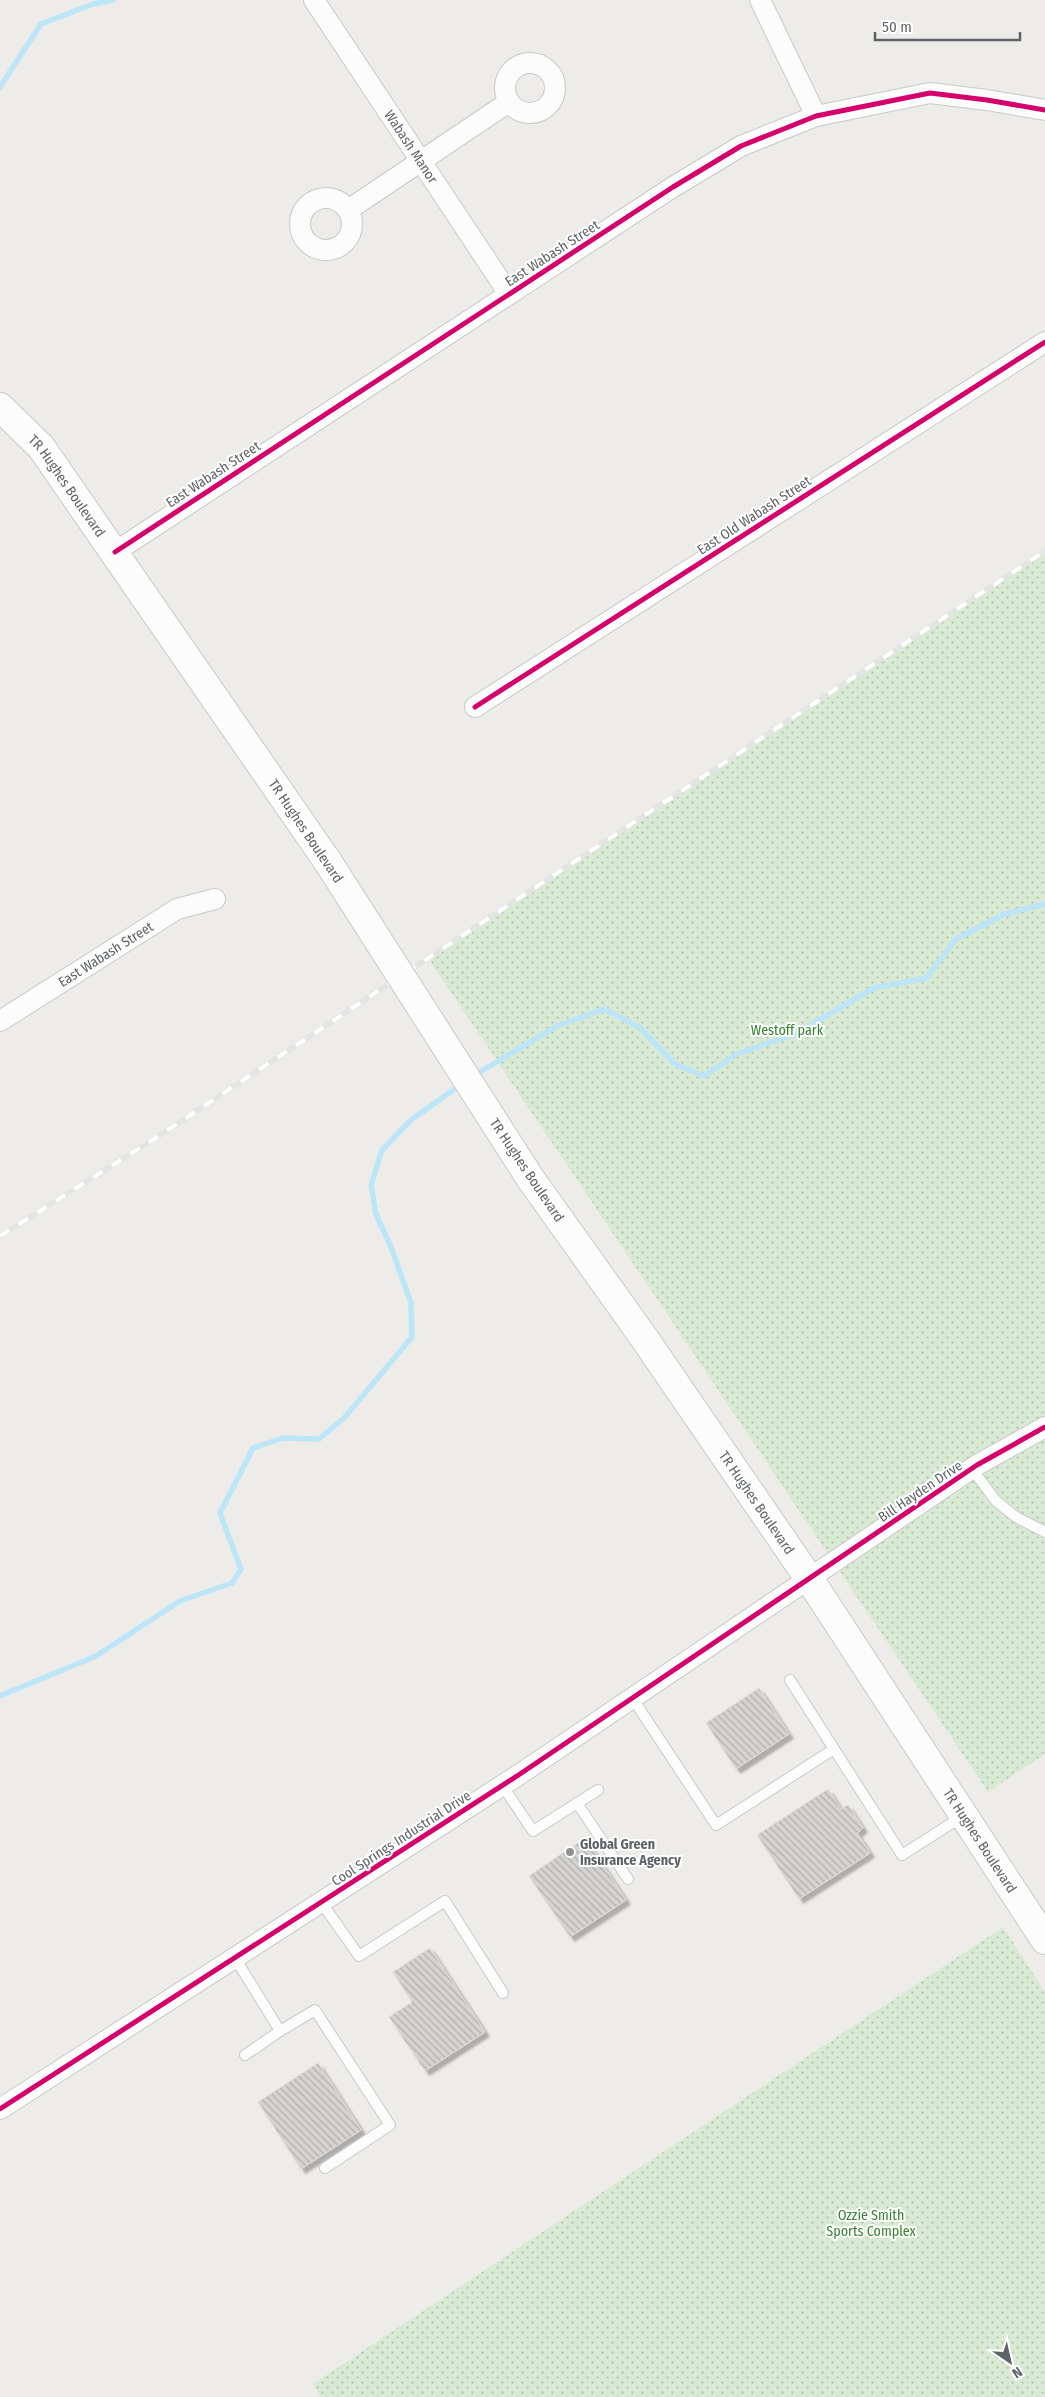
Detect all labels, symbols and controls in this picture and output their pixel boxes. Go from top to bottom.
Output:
scale bar [875,10,1020,42]
text: 50 m [882,18,912,36]
street label: Wabash Manor [381,107,441,187]
street label: East Wabash Street [502,216,603,290]
street label: TR Hughes Boulevard [25,432,109,540]
street label: East Wabash Street [163,437,264,511]
street label: East Old Wabash Street [694,472,815,559]
street label: TR Hughes Boulevard [265,776,346,886]
street label: East Wabash Street [55,918,157,991]
park label: Westoff park [751,1022,824,1039]
street label: TR Hughes Boulevard [486,1115,567,1225]
street label: TR Hughes Boulevard [715,1448,798,1558]
street label: Bill Hayden Drive [875,1457,966,1526]
street label: TR Hughes Boulevard [939,1785,1020,1896]
street label: Cool Springs Industrial Drive [328,1787,474,1890]
place label: Global Green Insurance Agency [580,1836,681,1869]
marker: Global Green Insurance Agency [564,1846,576,1858]
park label: Ozzie Smith Sports Complex [826,2207,917,2240]
north arrow [985,2337,1035,2387]
text: N [1009,2363,1025,2382]

